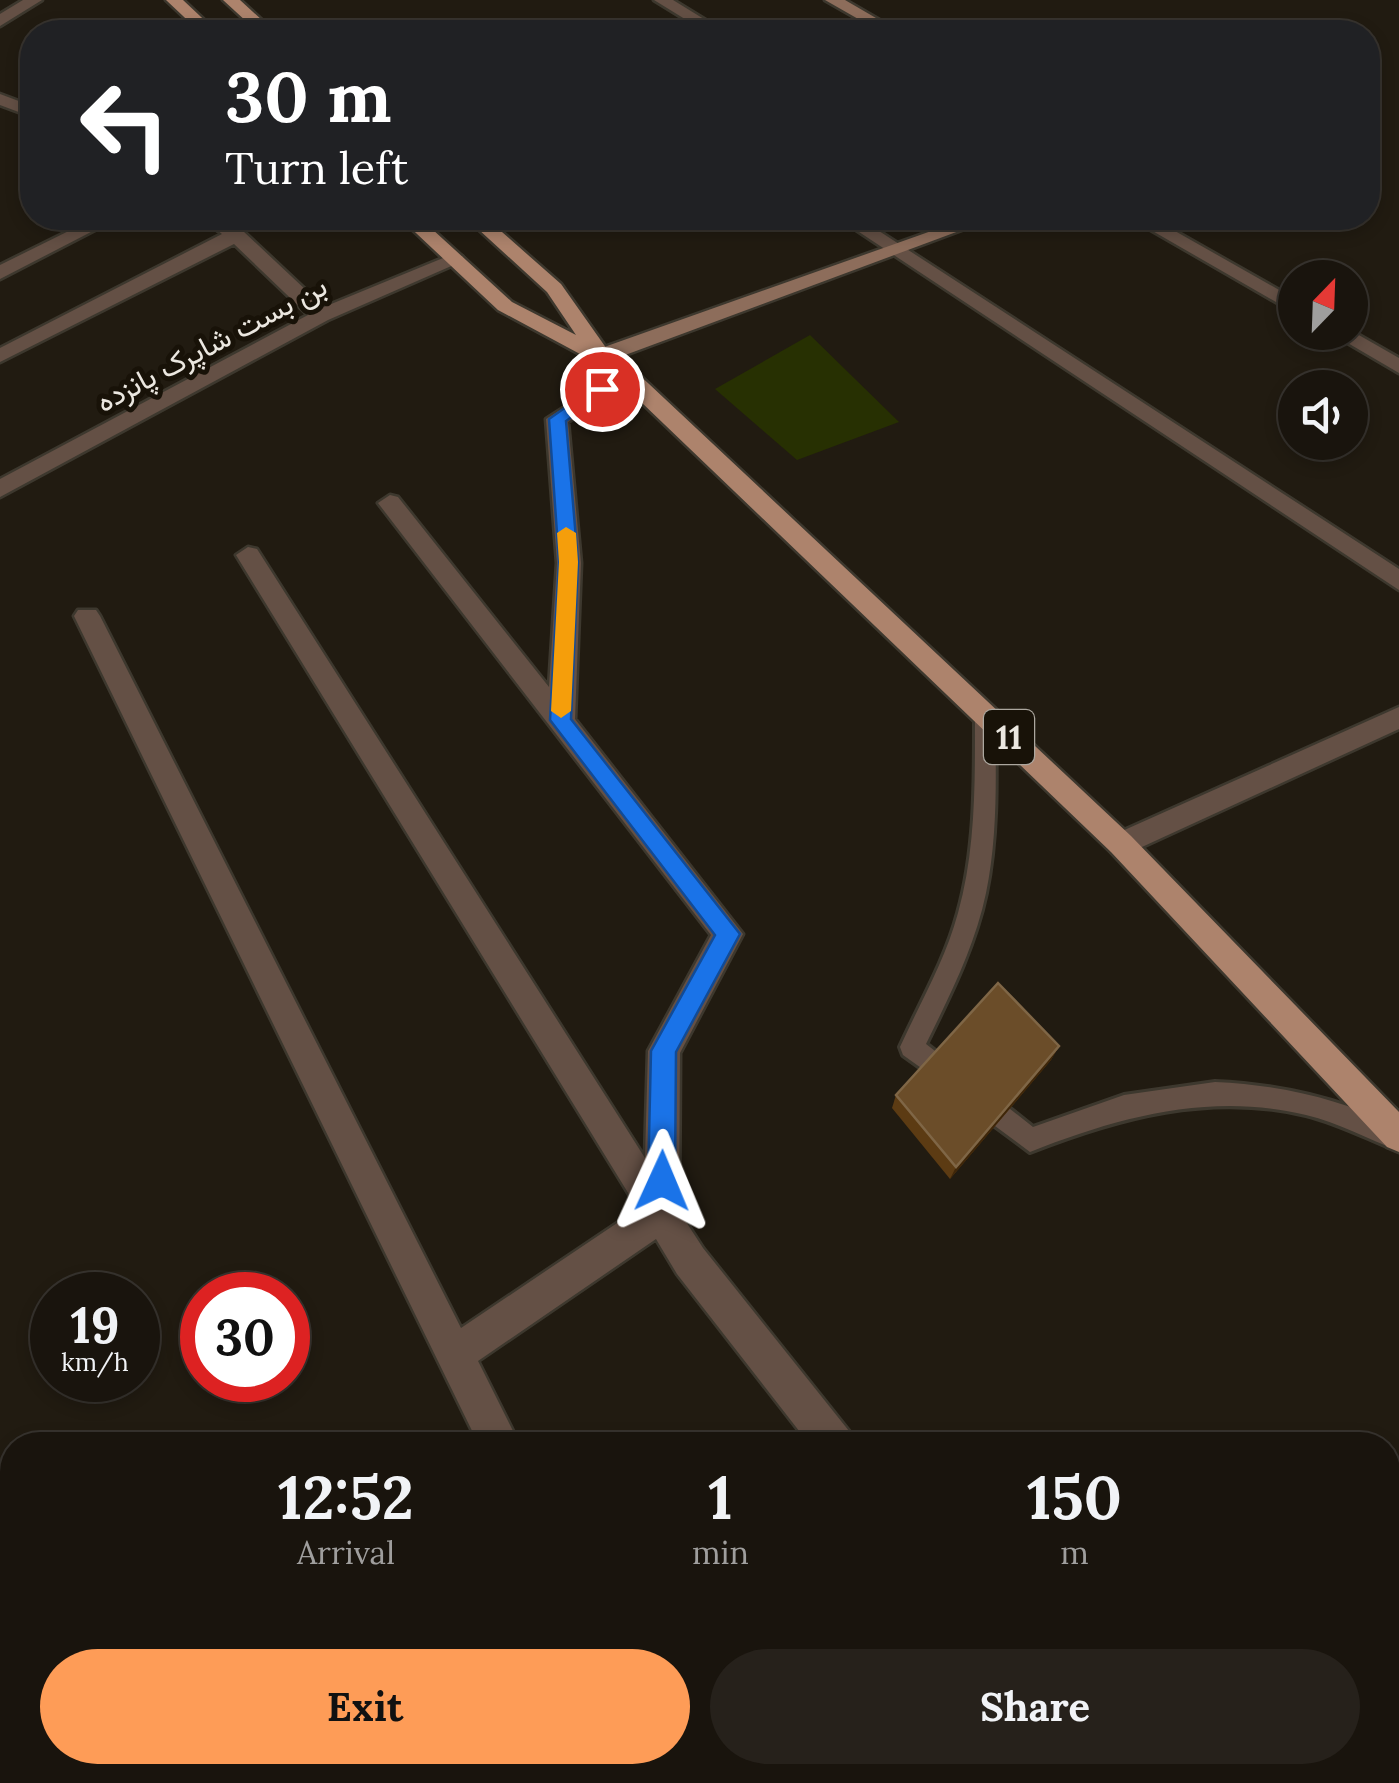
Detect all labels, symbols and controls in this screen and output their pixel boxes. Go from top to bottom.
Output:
text: 30 m [225,52,392,141]
icon: left [60,60,190,190]
text: Turn left [225,139,408,196]
north arrow [1278,260,1368,350]
map controls [1278,260,1368,460]
street label: بن بست شاپرک پانزده [89,266,334,422]
pin [560,347,645,432]
icon: arrive [575,362,630,417]
button: sound [1278,370,1368,460]
road number: 11 [984,710,1034,764]
position arrow [610,1129,714,1233]
speed limit sign: 30 [180,1272,310,1402]
text: 19 [70,1293,120,1357]
text: km/h [61,1346,129,1378]
text: 12:52 [278,1459,414,1535]
text: 1 [708,1459,733,1535]
text: 150 [1027,1459,1122,1535]
text: Arrival [297,1532,395,1573]
text: min [692,1532,749,1573]
text: m [1060,1532,1089,1573]
button: Exit [40,1649,690,1764]
button: Share [710,1649,1360,1764]

